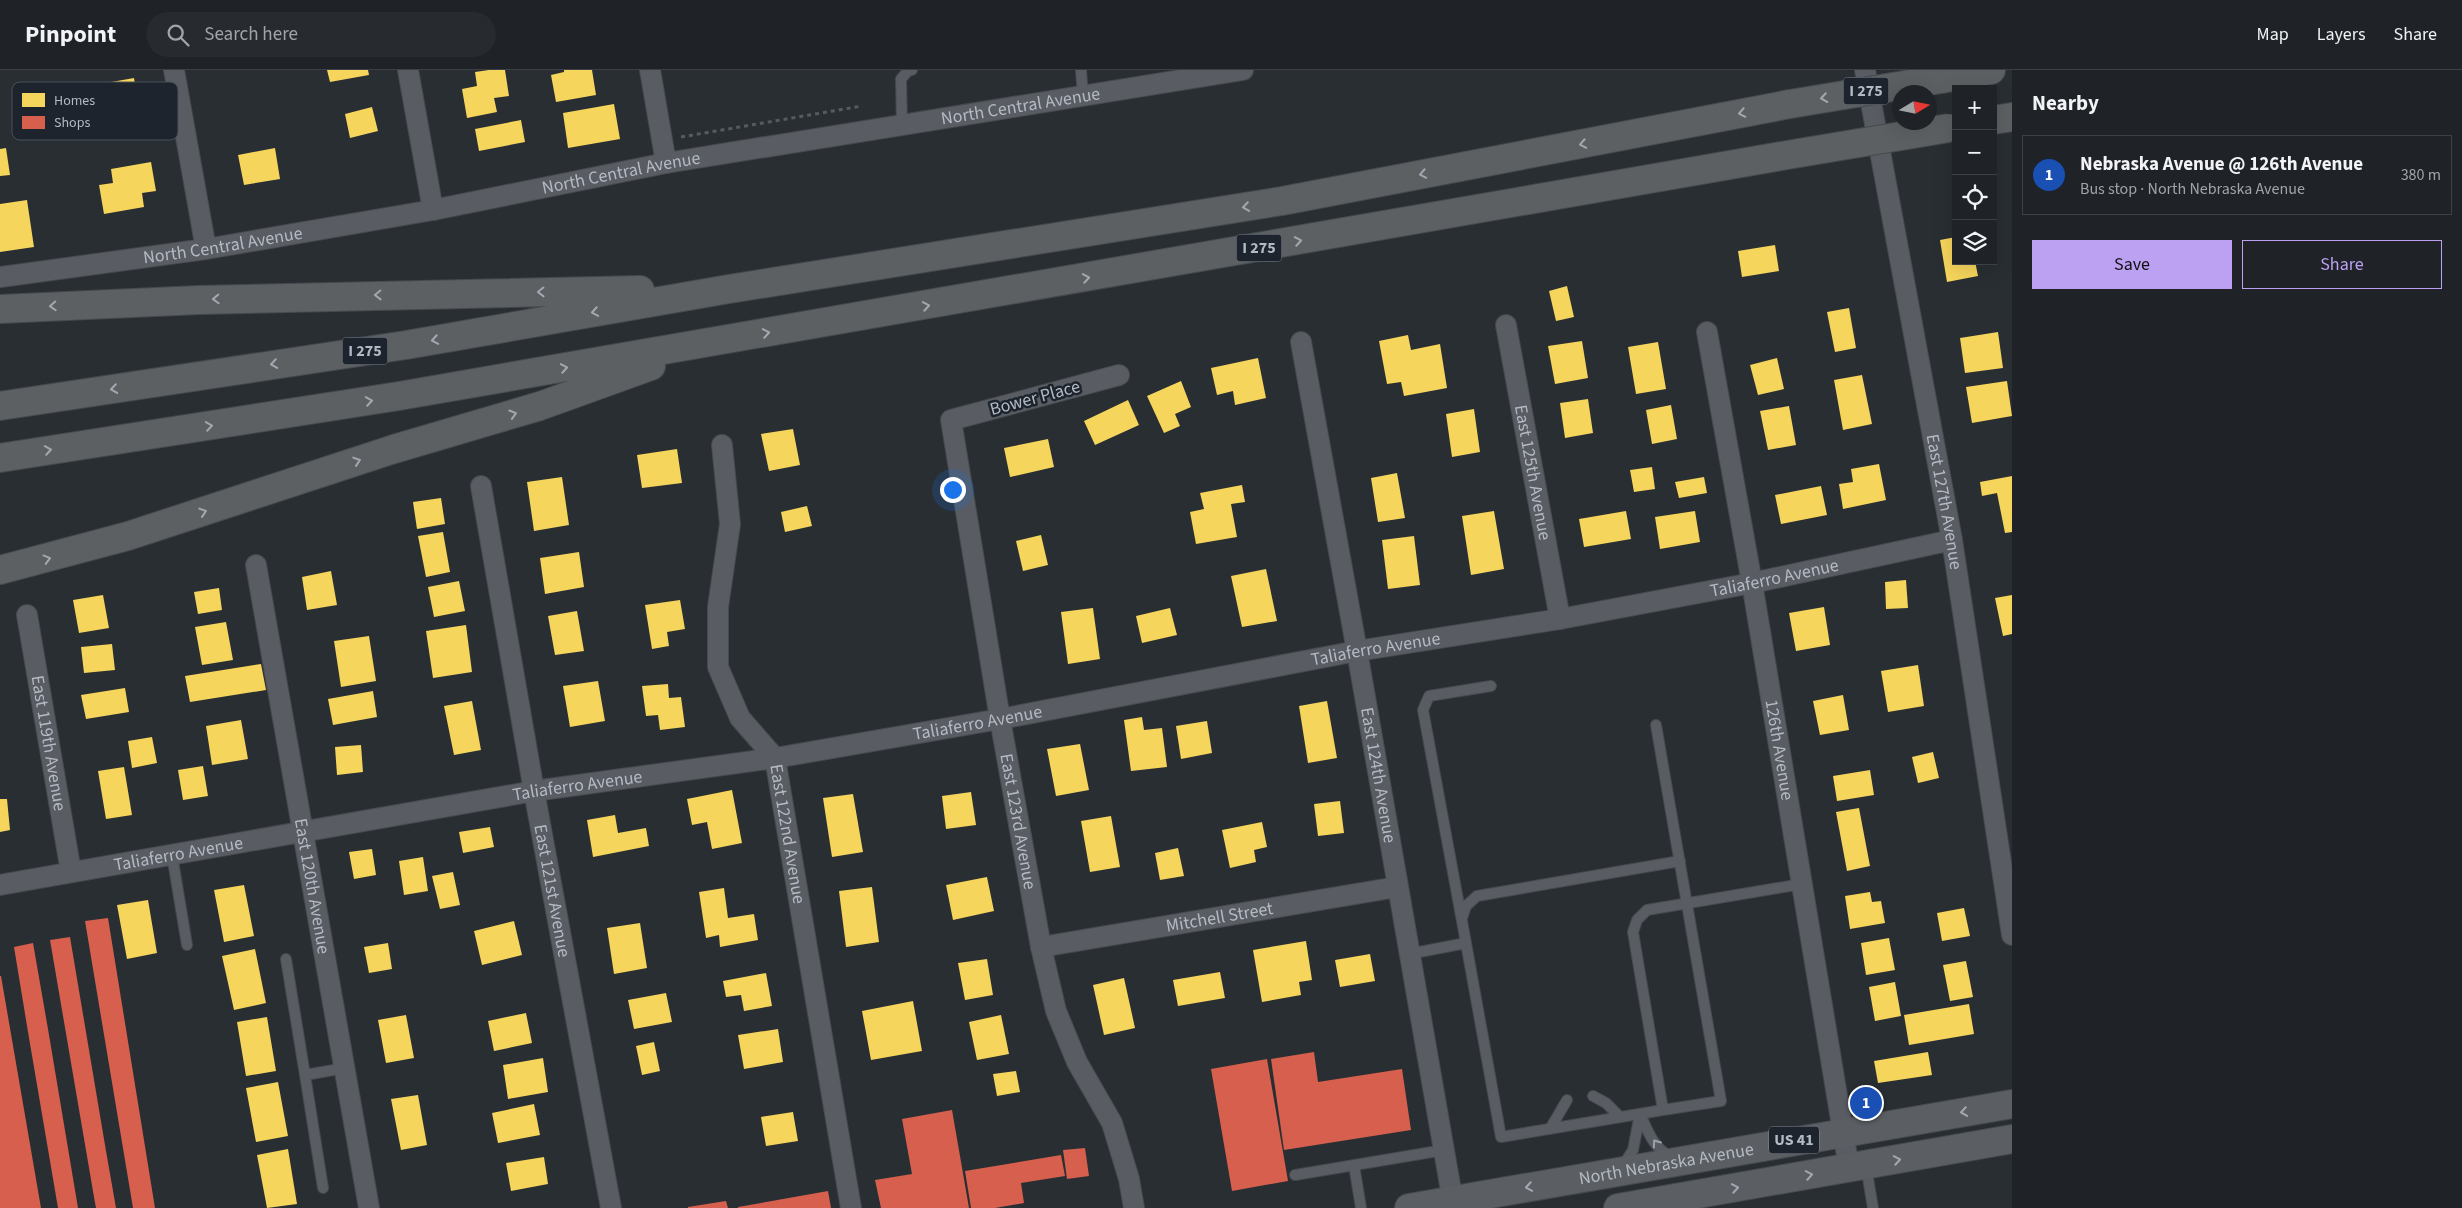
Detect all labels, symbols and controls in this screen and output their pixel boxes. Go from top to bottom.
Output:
search box [146,12,496,57]
text: Pinpoint [25,17,116,52]
icon: search [164,21,192,49]
text: Search here [204,21,298,48]
text: Map [2257,22,2289,47]
text: Layers [2317,22,2366,47]
text: Share [2394,22,2437,47]
road number: I 275 [1844,78,1888,104]
street label: North Central Avenue [939,81,1102,131]
legend [12,82,178,140]
north arrow [1892,85,1937,130]
map controls [1952,85,1997,265]
button: + [1952,85,1997,130]
text: Nearby [2032,88,2099,118]
text: Homes [54,91,95,111]
one-way arrow [1819,93,1828,103]
one-way arrow [1738,107,1747,118]
text: Shops [54,113,90,133]
button: − [1952,130,1997,175]
one-way arrow [1578,138,1587,148]
street label: North Central Avenue [540,145,702,200]
text: Nebraska Avenue @ 126th Avenue [2080,151,2363,178]
text: 1 [2045,164,2053,186]
text: 380 m [2401,164,2441,186]
one-way arrow [1419,168,1428,179]
button: locate [1952,175,1997,220]
text: Bus stop · North Nebraska Avenue [2080,178,2305,200]
one-way arrow [1242,201,1251,211]
street label: North Central Avenue [142,220,304,270]
button: layers [1952,220,1997,265]
road number: I 275 [1236,234,1282,262]
one-way arrow [1294,236,1303,246]
button: Save [2032,240,2232,289]
button: Share [2242,240,2442,289]
one-way arrow [1082,273,1091,283]
one-way arrow [536,287,544,297]
one-way arrow [374,290,382,300]
one-way arrow [211,294,219,304]
one-way arrow [49,301,57,312]
one-way arrow [922,301,931,311]
one-way arrow [591,306,599,317]
one-way arrow [762,329,771,339]
one-way arrow [430,334,439,344]
road number: I 275 [342,338,388,364]
one-way arrow [270,359,279,369]
one-way arrow [560,364,569,374]
street label: Bower Place [987,374,1083,422]
one-way arrow [109,383,117,394]
one-way arrow [366,396,374,407]
street label: East 125th Avenue [1508,403,1558,542]
one-way arrow [508,410,516,420]
one-way arrow [204,421,213,431]
street label: East 127th Avenue [1920,432,1969,571]
one-way arrow [44,446,53,456]
one-way arrow [353,457,361,467]
your location [940,477,966,503]
one-way arrow [198,507,207,517]
street label: Taliaferro Avenue [1708,552,1841,603]
one-way arrow [43,554,52,565]
street label: Taliaferro Avenue [1309,626,1442,672]
street label: East 119th Avenue [25,673,73,813]
street label: 126th Avenue [1759,697,1800,802]
street label: Taliaferro Avenue [911,699,1044,746]
street label: East 124th Avenue [1355,705,1403,845]
street label: East 123rd Avenue [994,752,1043,891]
street label: East 122nd Avenue [764,762,812,906]
street label: Taliaferro Avenue [511,764,644,807]
street label: East 120th Avenue [288,816,337,956]
street label: East 121st Avenue [528,822,577,959]
street label: Taliaferro Avenue [112,830,245,877]
street label: Mitchell Street [1164,896,1275,938]
pin: 1 [1850,1084,1882,1122]
one-way arrow [1960,1106,1968,1116]
road number: US 41 [1769,1126,1819,1154]
street label: North Nebraska Avenue [1577,1136,1756,1191]
one-way arrow [1653,1139,1662,1149]
one-way arrow [1892,1155,1901,1165]
one-way arrow [1805,1170,1813,1180]
one-way arrow [1525,1181,1534,1191]
one-way arrow [1731,1183,1740,1193]

